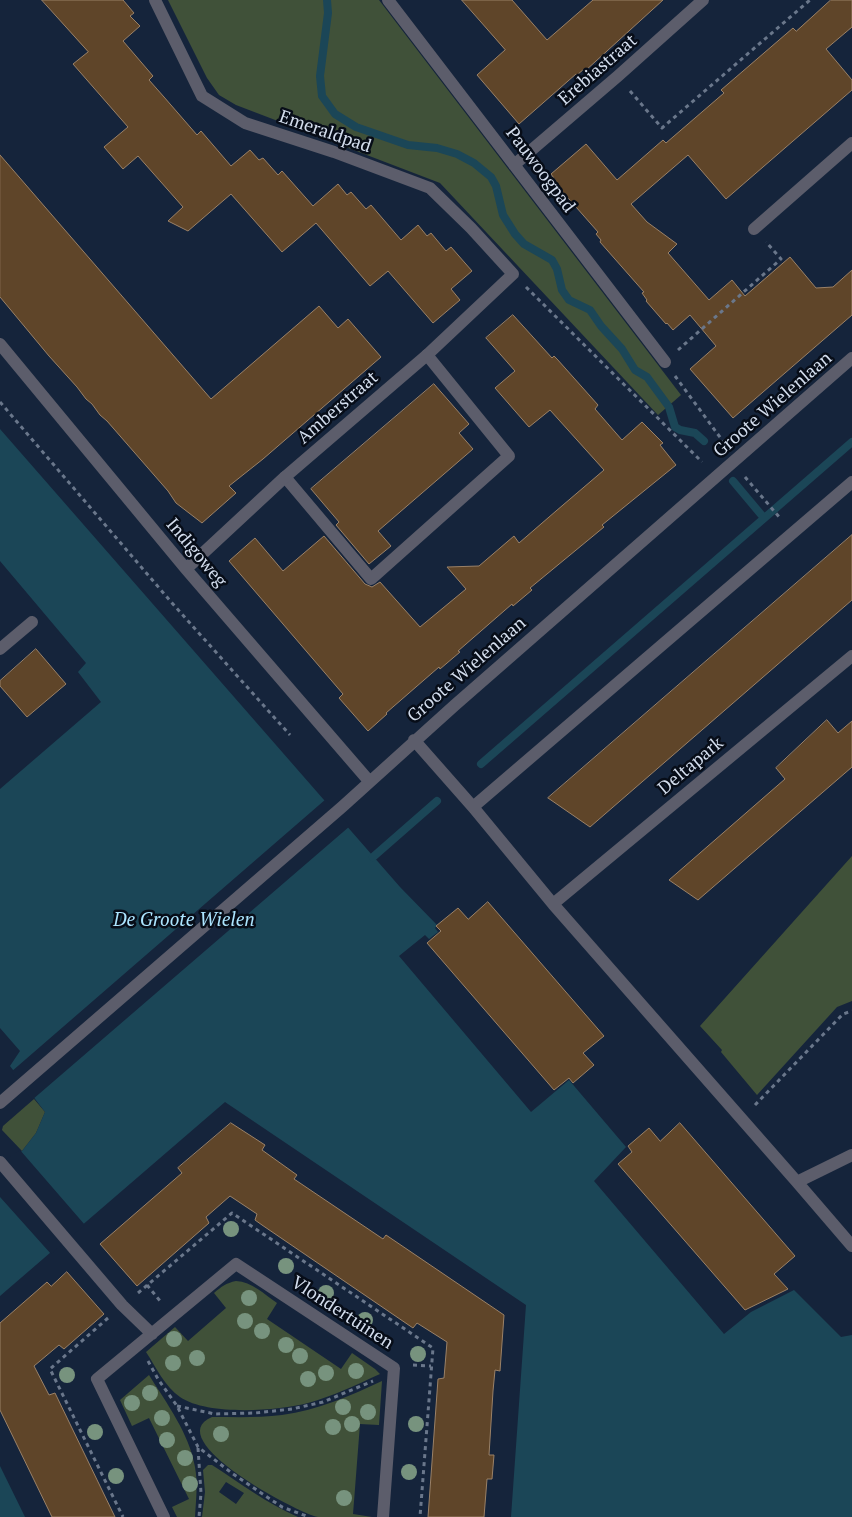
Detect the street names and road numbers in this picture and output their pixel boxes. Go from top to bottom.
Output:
street label: Erebiastraat [554,30,642,110]
street label: Emeraldpad [276,106,374,158]
street label: Pauwoogpad [501,123,579,217]
street label: Groote Wielenlaan [709,348,837,462]
street label: Amberstraat [293,367,383,449]
street label: Indigoweg [161,514,231,592]
street label: Groote Wielenlaan [403,613,531,727]
street label: Deltapark [654,733,728,799]
street label: Vlondertuinen [287,1272,397,1354]

